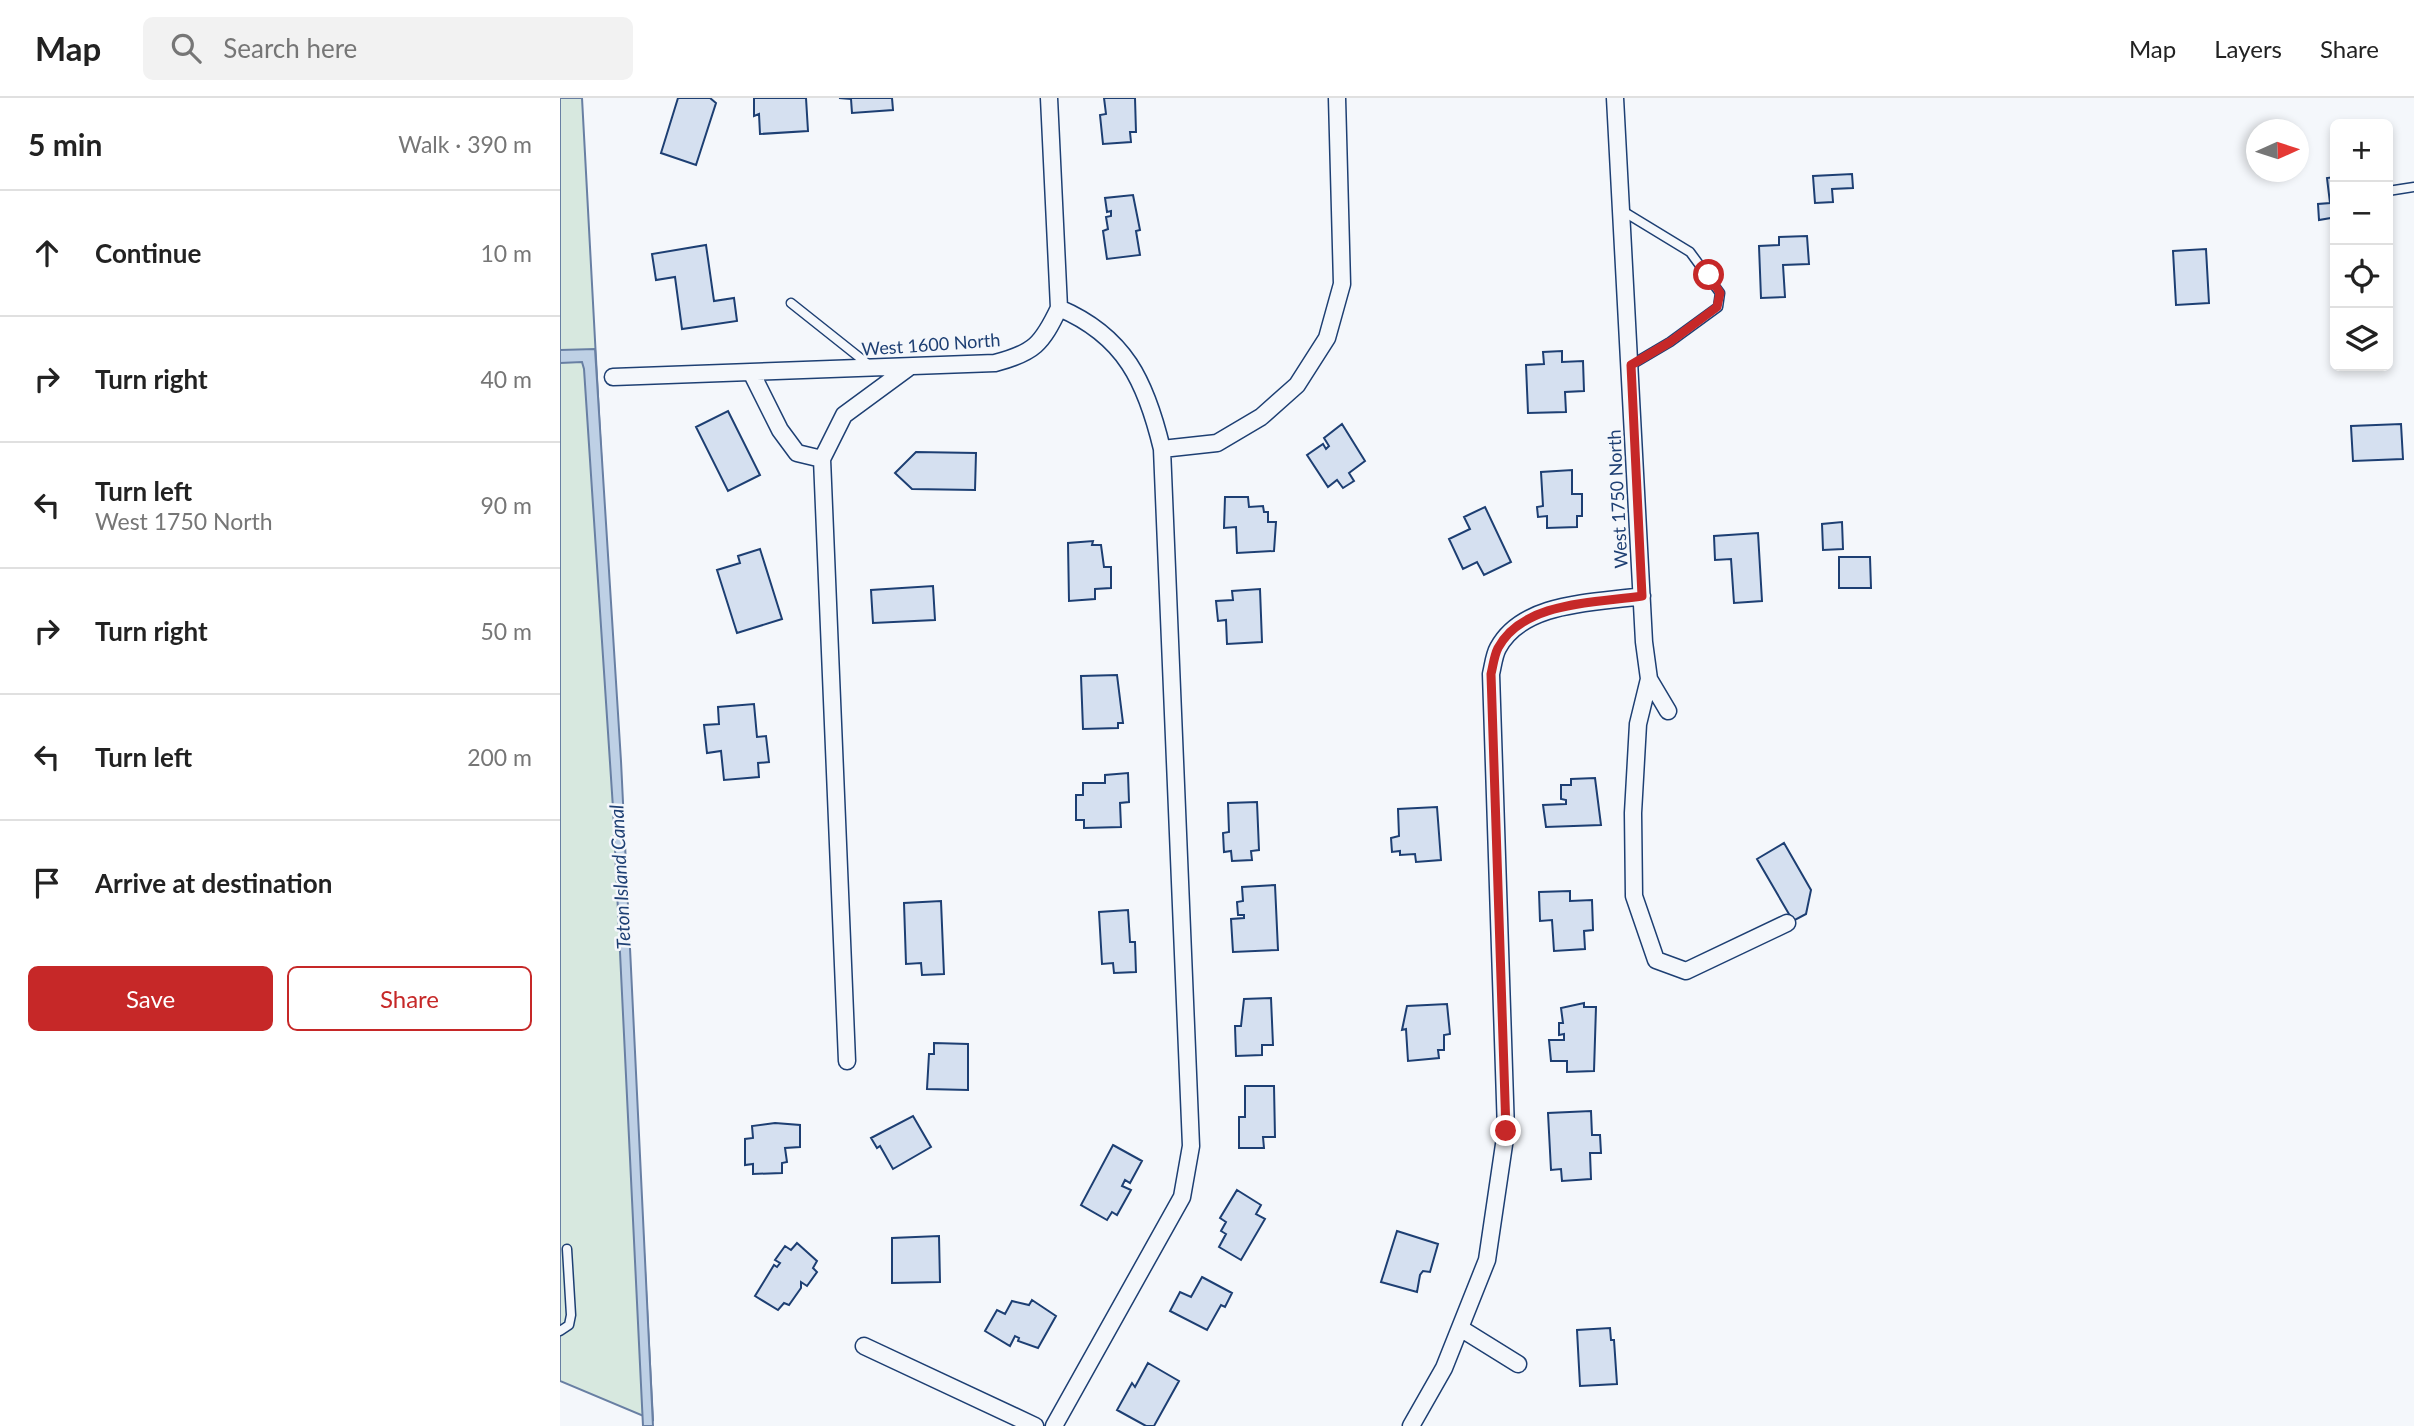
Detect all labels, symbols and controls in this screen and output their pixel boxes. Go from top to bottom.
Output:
search box [143,17,633,80]
text: Map [35,28,101,68]
icon: search [167,29,205,67]
text: Search here [223,32,357,64]
text: Map [2129,34,2176,63]
text: Layers [2214,34,2282,63]
text: Share [2320,34,2379,63]
north arrow [2246,119,2309,182]
map controls [2330,119,2393,371]
button: + [2330,119,2393,182]
text: 5 min [28,126,102,162]
text: Walk · 390 m [398,130,532,158]
button: − [2330,182,2393,245]
icon: ahead [28,234,66,272]
text: Continue [95,237,201,269]
text: 10 m [481,239,532,267]
button: locate [2330,245,2393,308]
route start [1693,259,1724,290]
button: layers [2330,308,2393,371]
street label: West 1600 North [861,328,1001,360]
icon: right [28,360,66,398]
text: Turn right [95,363,208,395]
text: 40 m [481,365,532,393]
street label: West 1750 North [1602,429,1632,569]
text: Turn left [95,475,192,507]
icon: left [28,486,66,524]
text: 90 m [481,491,532,519]
text: West 1750 North [95,507,273,535]
icon: right [28,612,66,650]
text: Turn right [95,615,208,647]
text: 50 m [481,617,532,645]
icon: left [28,738,66,776]
text: Turn left [95,741,192,773]
text: 200 m [467,743,532,771]
water label: Teton Island Canal [604,804,635,950]
icon: arrive [28,864,66,902]
text: Arrive at destination [95,867,332,899]
button: Save [28,966,273,1031]
button: Share [287,966,532,1031]
route end [1490,1115,1521,1146]

